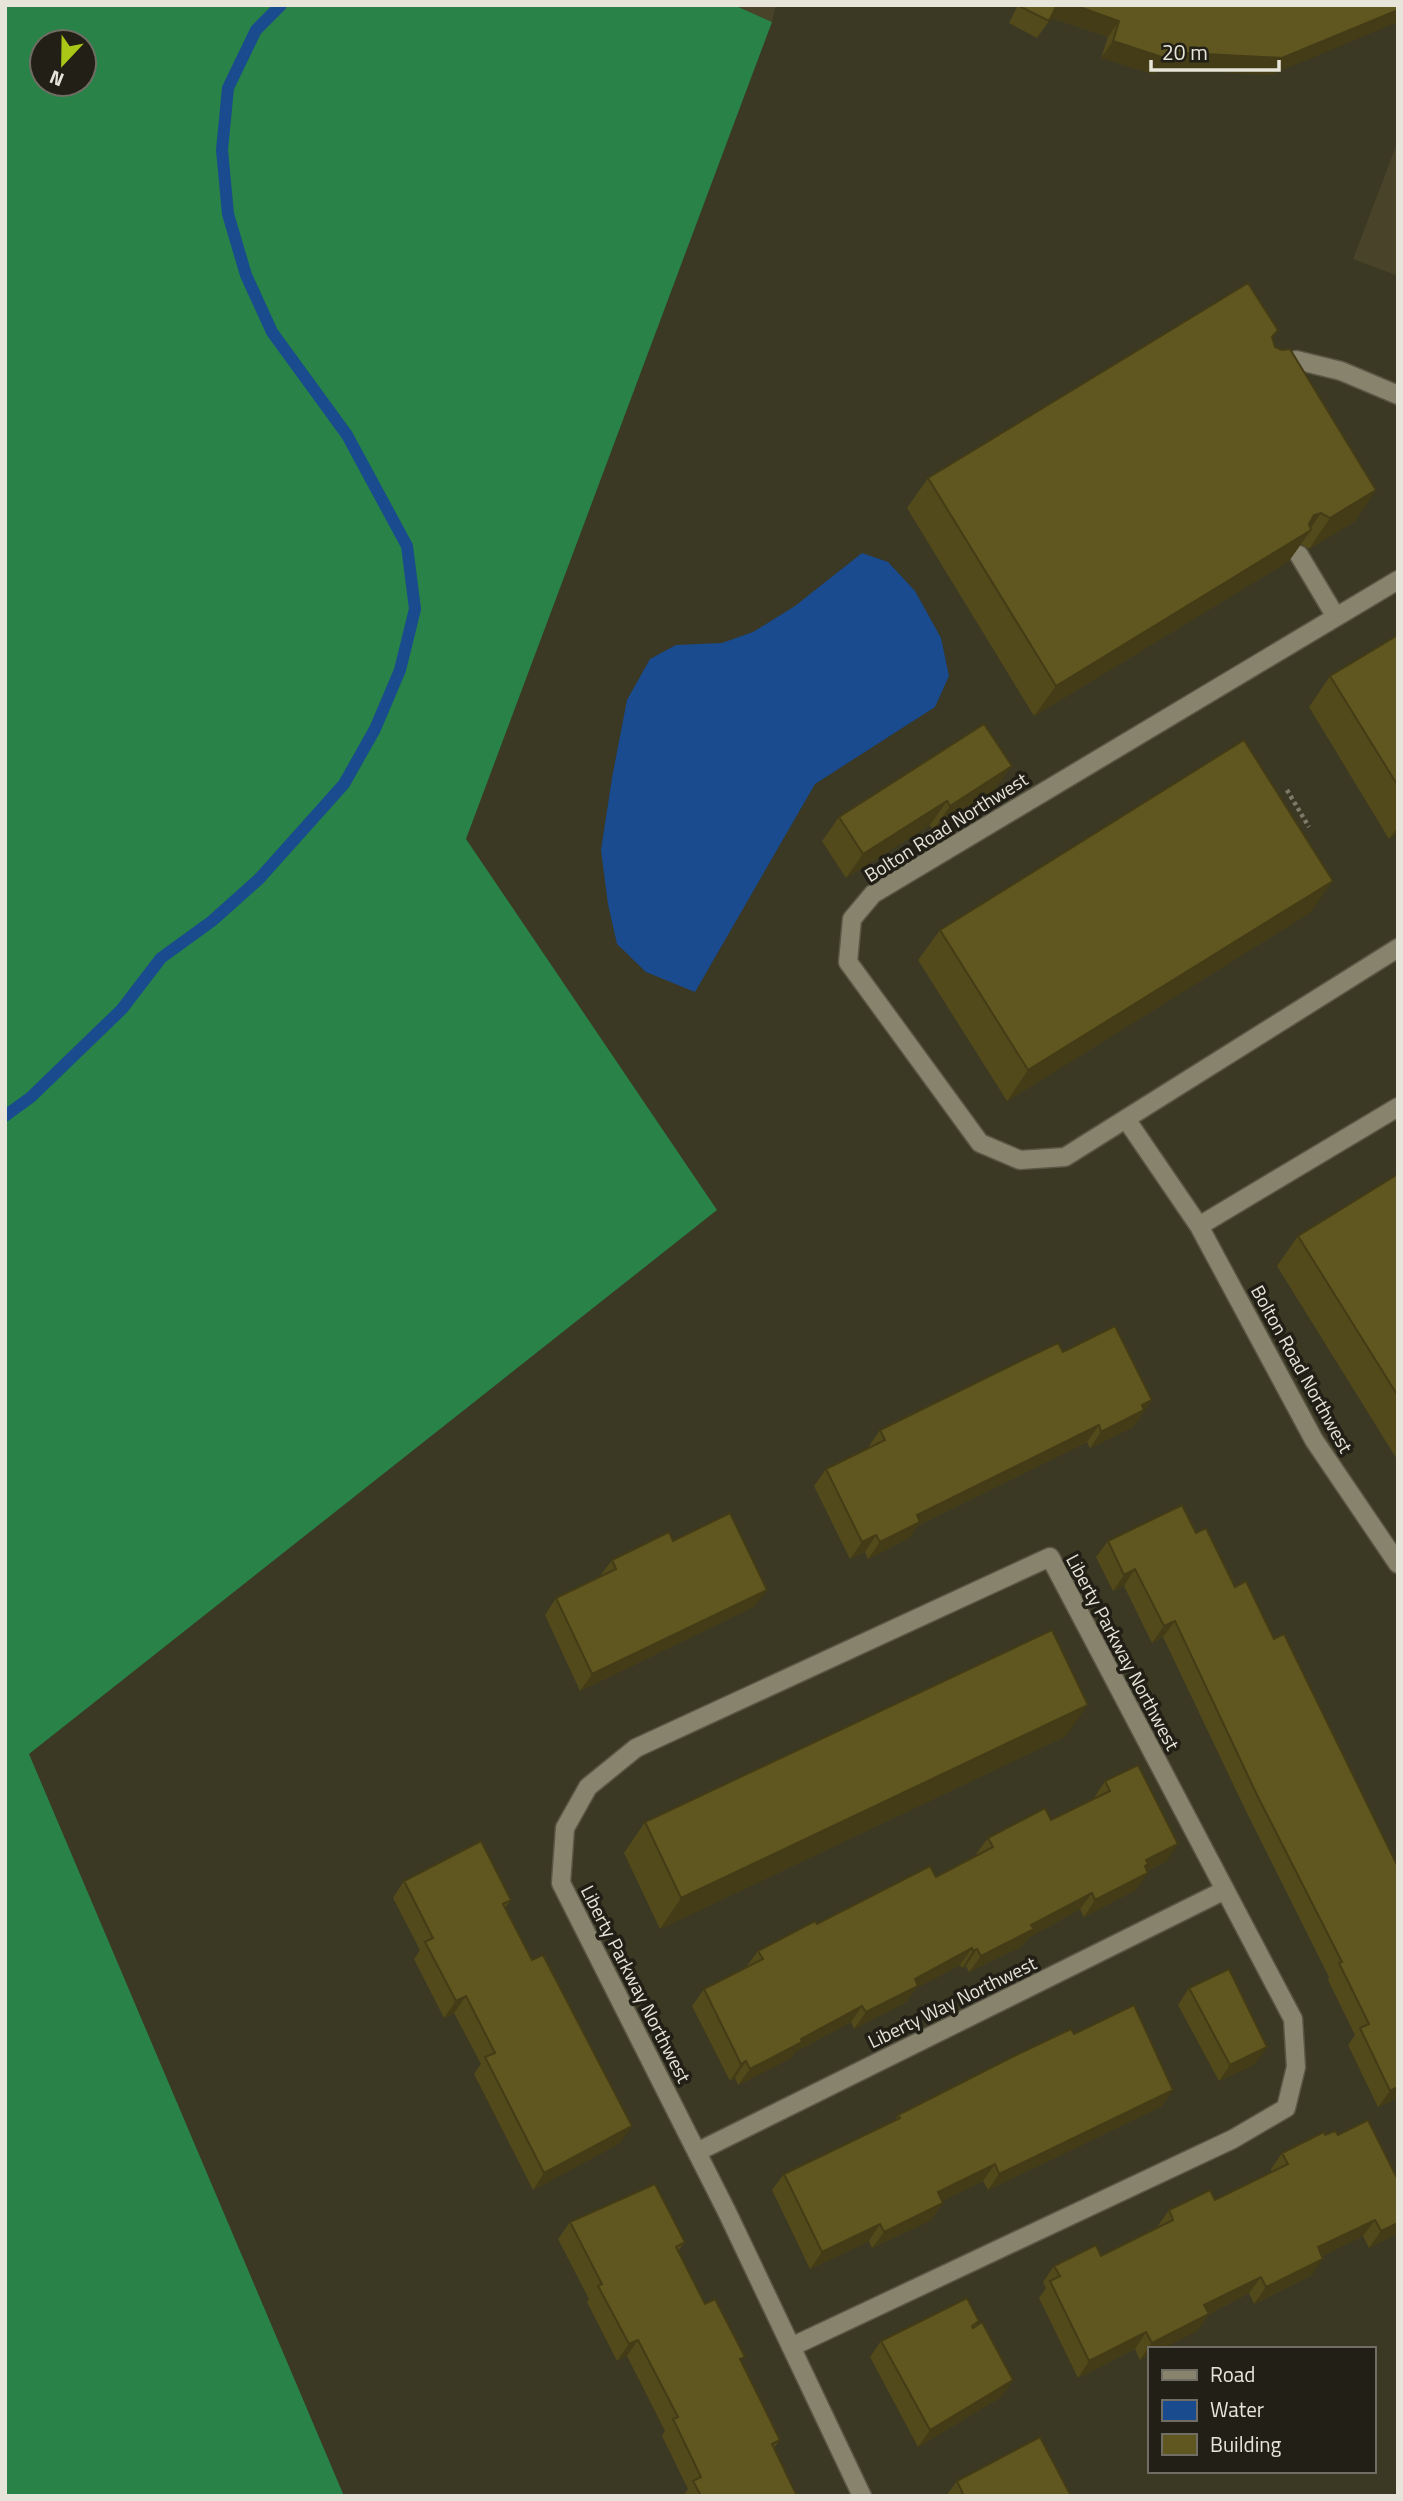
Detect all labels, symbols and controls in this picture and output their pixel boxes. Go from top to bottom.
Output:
north arrow [28,28,98,98]
scale bar [1151,28,1279,72]
text: 20 m [1162,36,1208,68]
text: N [45,63,68,95]
street label: Bolton Road Northwest [858,764,1033,889]
street label: Bolton Road Northwest [1244,1279,1361,1458]
street label: Liberty Parkway Northwest [1059,1548,1188,1755]
street label: Liberty Parkway Northwest [574,1880,699,2088]
street label: Liberty Way Northwest [863,1948,1041,2055]
legend [1148,2347,1375,2473]
text: Road [1210,2358,1255,2390]
text: Water [1210,2393,1264,2425]
text: Building [1210,2428,1282,2460]

